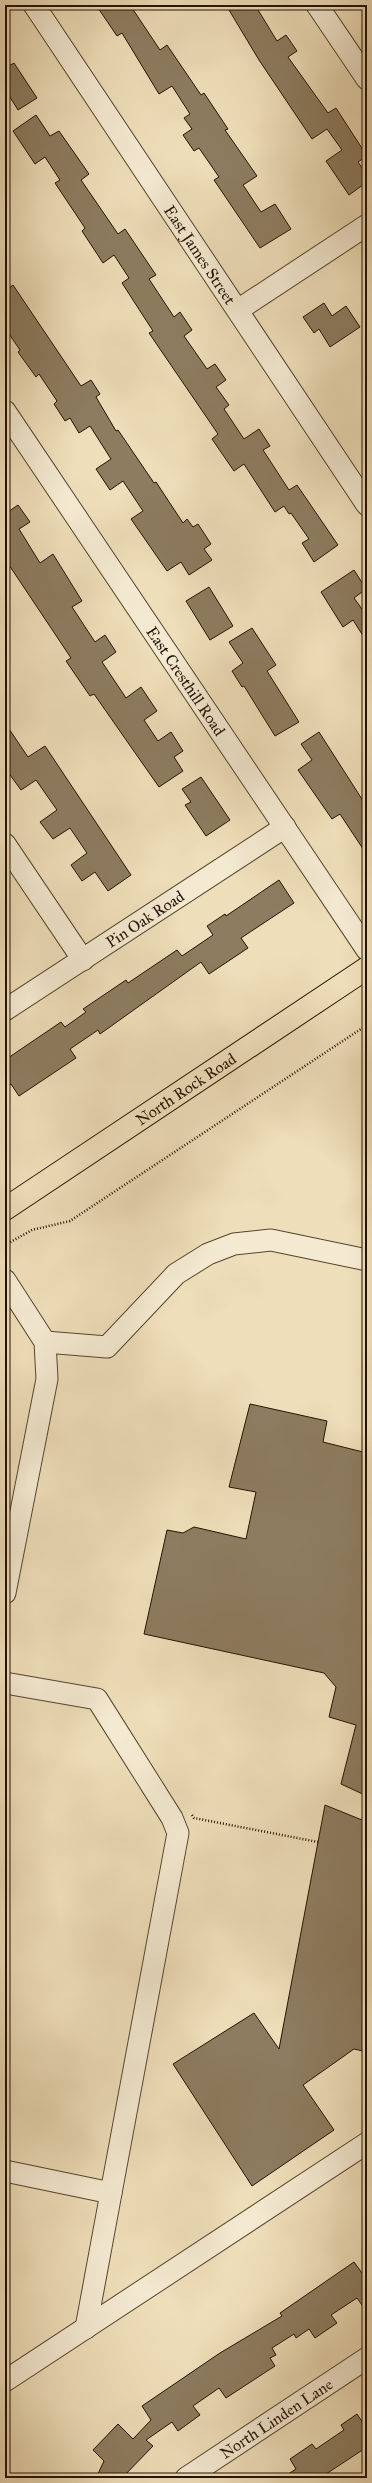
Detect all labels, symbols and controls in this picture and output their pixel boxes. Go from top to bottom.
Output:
street label: East James Street [160,202,240,308]
street label: East Cresthill Road [142,623,229,739]
street label: Pin Oak Road [102,887,188,952]
street label: North Rock Road [132,1049,240,1129]
street label: North Linden Lane [216,2374,336,2463]

